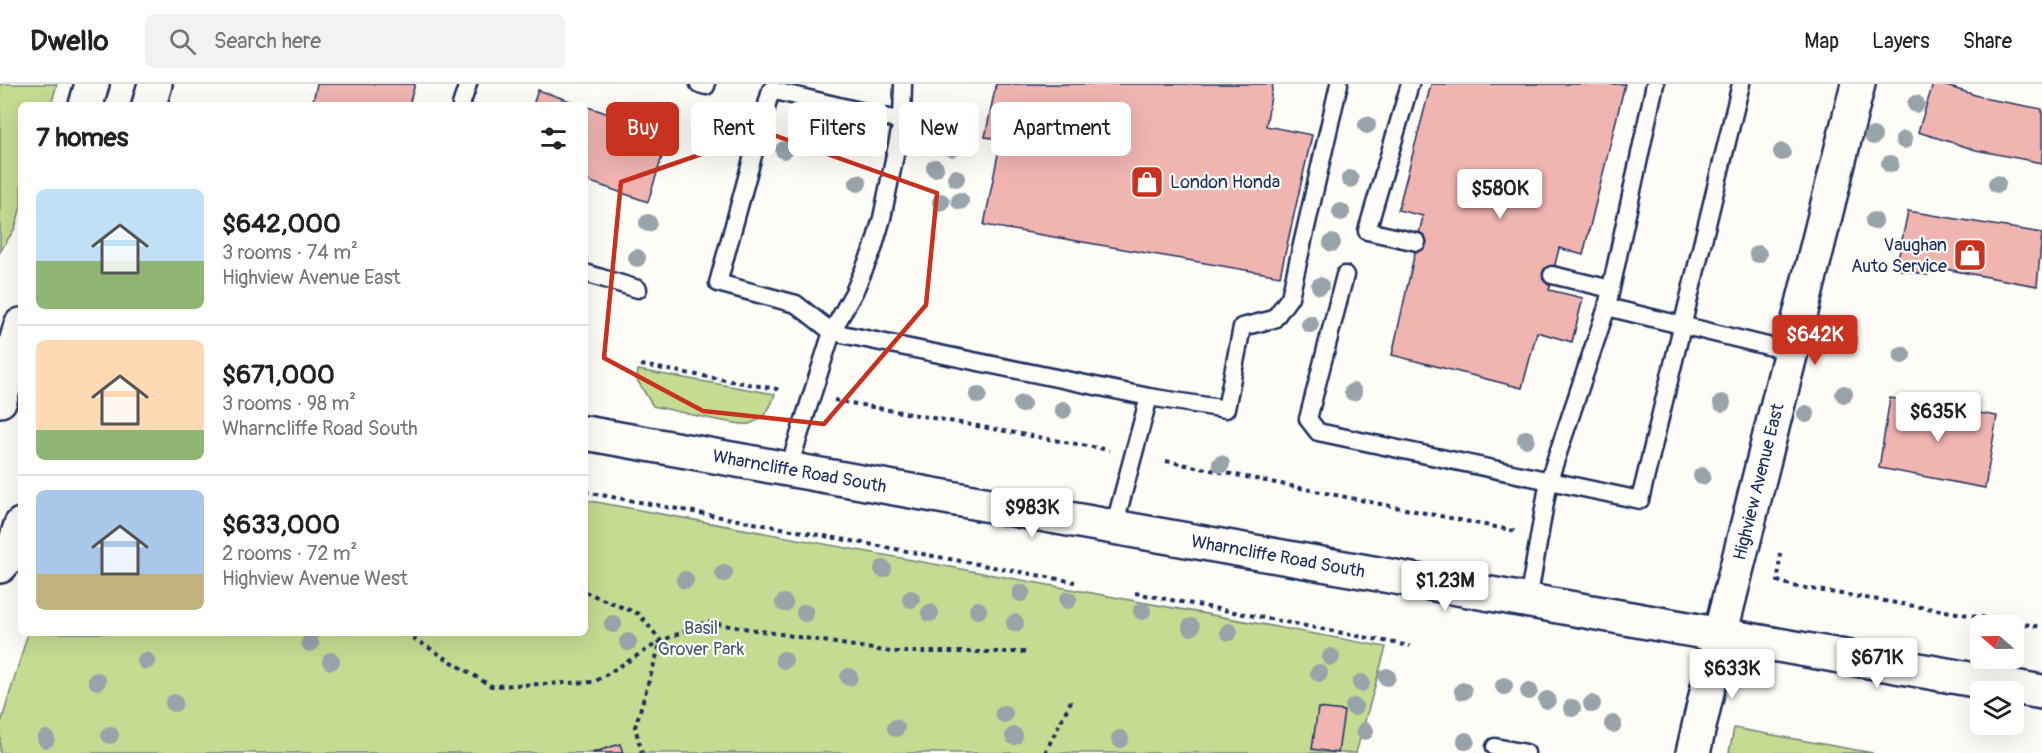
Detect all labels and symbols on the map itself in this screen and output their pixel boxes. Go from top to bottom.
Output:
shop icon: London Honda [1129,164,1165,200]
pin: $580K [1458,169,1542,220]
place label: London Honda [1170,171,1280,194]
place label: Vaughan Auto Service [1851,234,1947,278]
shop icon: Vaughan Auto Service [1952,237,1988,273]
pin: $642K [1773,315,1857,366]
pin: $635K [1896,392,1980,443]
street label: Highview Avenue East [1728,400,1789,563]
street label: Wharncliffe Road South [711,444,888,498]
pin: $983K [990,488,1074,539]
street label: Wharncliffe Road South [1189,529,1367,583]
pin: $1.23M [1396,561,1494,612]
north arrow [1970,615,2024,669]
park label: Basil Grover Park [658,617,745,661]
pin: $671K [1835,638,1919,689]
pin: $633K [1690,649,1774,700]

